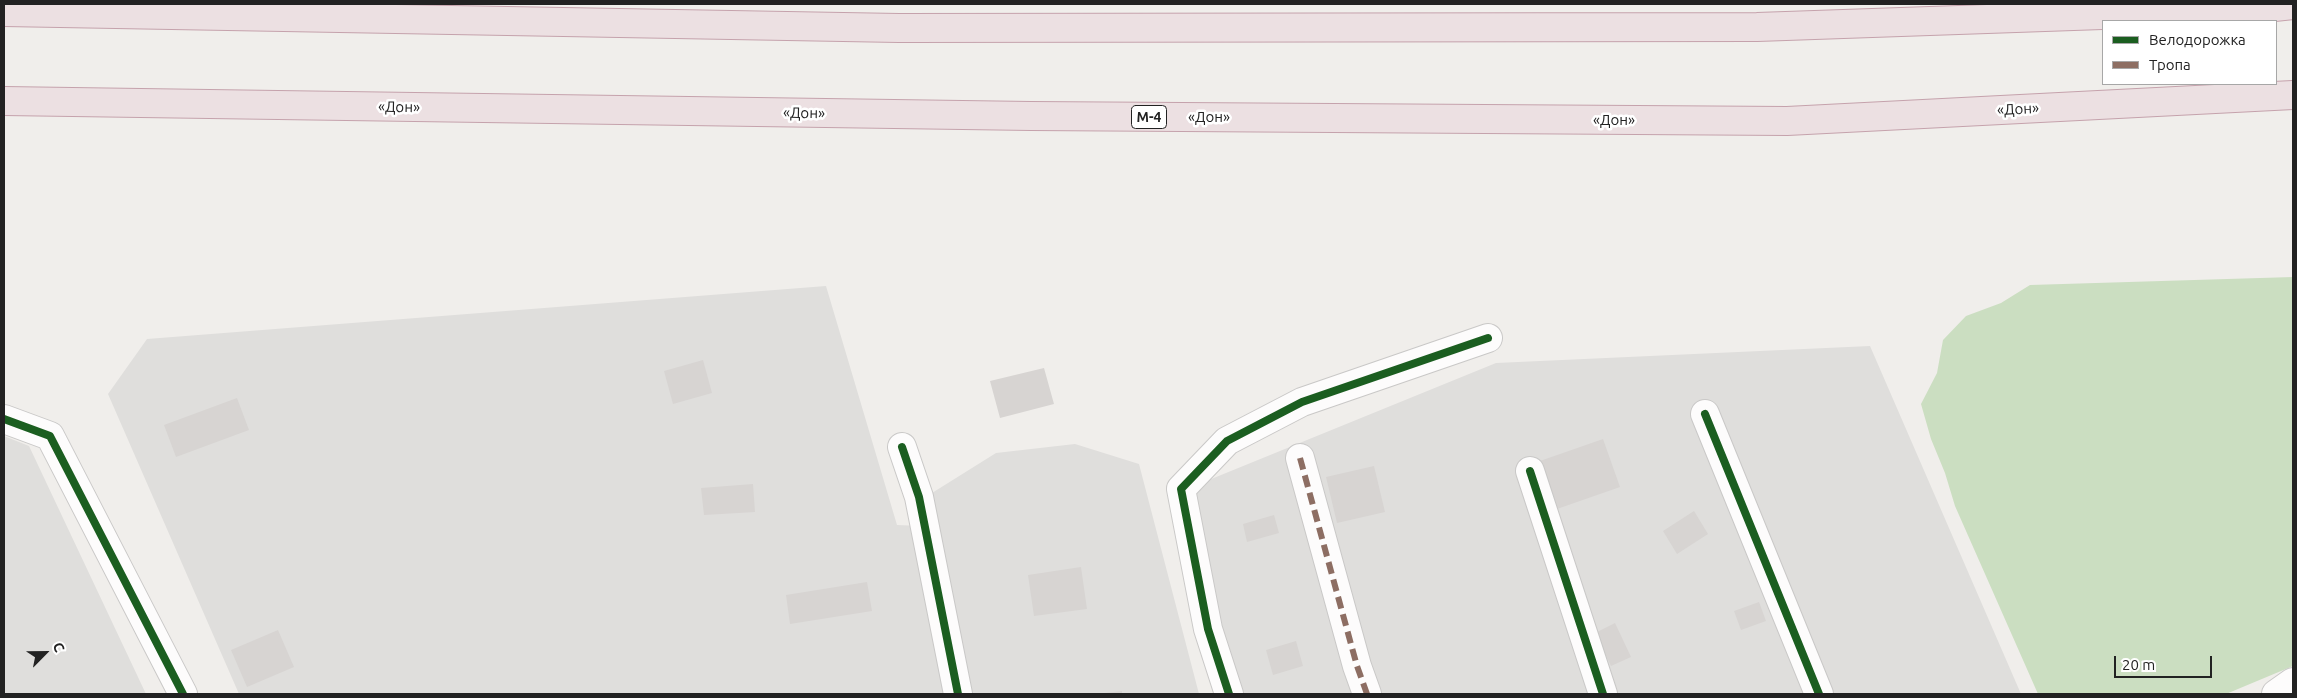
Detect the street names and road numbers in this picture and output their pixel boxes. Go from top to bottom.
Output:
street label: «Дон» [378,98,420,116]
street label: «Дон» [1997,99,2039,119]
street label: «Дон» [783,104,825,122]
road number: М-4 [1132,105,1166,128]
street label: «Дон» [1188,108,1230,126]
street label: «Дон» [1593,111,1635,129]

